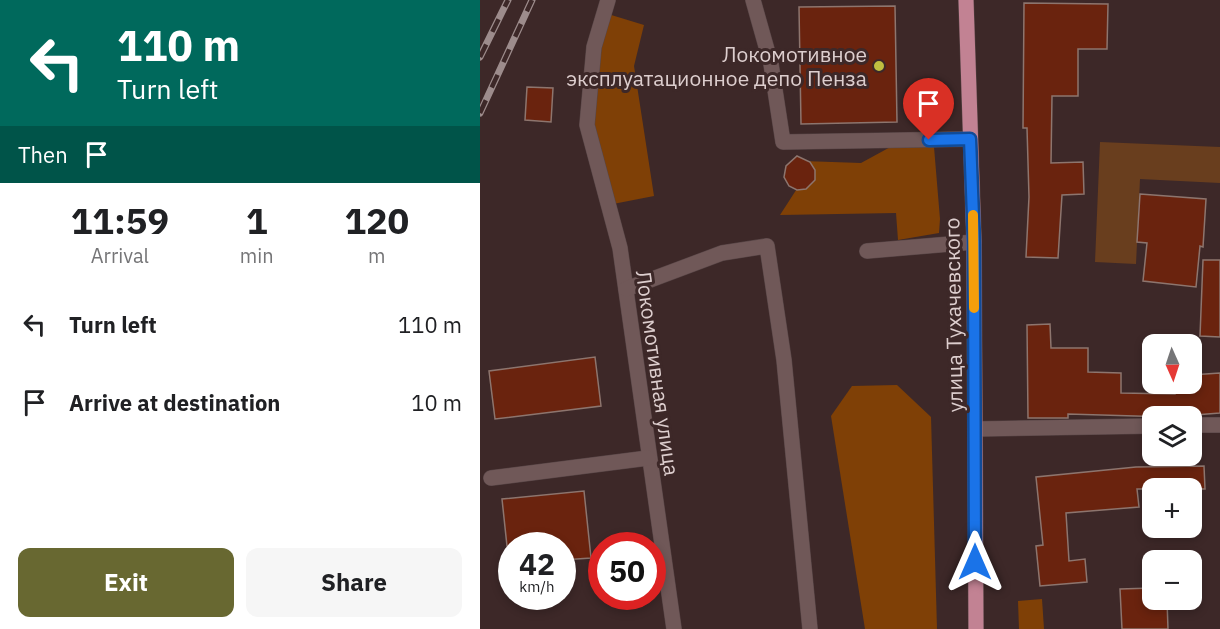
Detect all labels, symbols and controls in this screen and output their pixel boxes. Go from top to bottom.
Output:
text: 110 m [117,18,240,73]
icon: left [18,24,96,102]
place label: Локомотивное эксплуатационное депо Пенза [566,40,867,92]
marker: Локомотивное эксплуатационное депо Пенза [872,59,886,73]
text: Turn left [117,71,218,106]
pin [903,78,954,140]
icon: arrive [912,87,945,120]
icon: arrive [80,138,113,171]
text: Then [18,140,68,169]
text: 11:59 [71,197,169,244]
text: 1 [246,197,268,244]
text: 120 [344,197,409,244]
street label: улица Тухачевского [937,217,969,413]
text: Arrival [91,242,149,269]
text: min [240,242,274,269]
text: m [368,242,386,269]
street label: Локомотивная улица [630,269,686,477]
icon: left [18,308,51,341]
text: Turn left [69,310,157,339]
text: 110 m [398,310,462,339]
north arrow [1142,334,1202,394]
map controls [1142,334,1202,610]
icon: arrive [18,386,51,419]
text: Arrive at destination [69,388,280,417]
text: 10 m [411,388,462,417]
button: layers [1142,406,1202,466]
button: + [1142,478,1202,538]
position arrow [943,530,1007,594]
speed limit sign: 50 [588,532,666,610]
text: 42 [519,544,555,583]
button: Exit [18,548,234,617]
button: Share [246,548,462,617]
button: − [1142,550,1202,610]
text: km/h [519,577,555,596]

